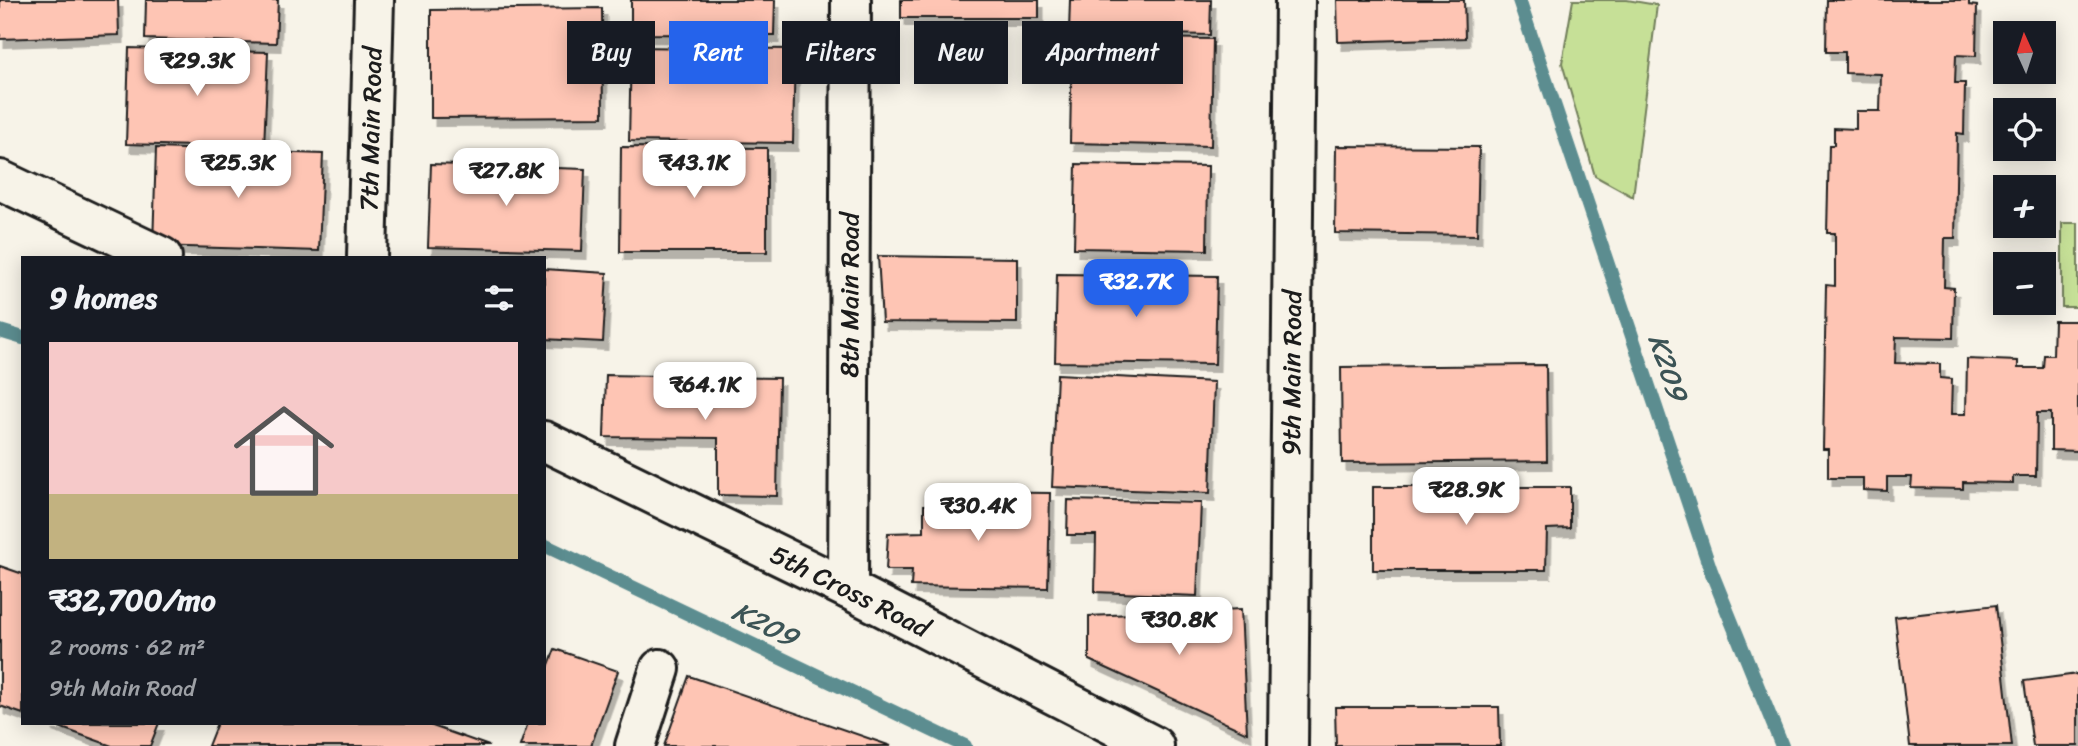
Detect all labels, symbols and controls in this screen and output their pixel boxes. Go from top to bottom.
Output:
chip: Buy [567,21,655,84]
chip: Rent [669,21,768,84]
chip: Filters [782,21,900,84]
chip: New [914,21,1008,84]
chip: Apartment [1022,21,1183,84]
north arrow [1993,21,2056,84]
map controls [1993,21,2056,315]
pin: ₹29.3K [140,38,254,98]
text: ₹29.3K [160,40,234,81]
street label: 7th Main Road [345,44,396,212]
button: locate [1993,98,2056,161]
pin: ₹25.3K [181,140,295,200]
pin: ₹43.1K [637,140,751,200]
text: ₹25.3K [201,142,275,183]
text: ₹43.1K [659,142,729,183]
pin: ₹27.8K [449,148,563,208]
text: ₹27.8K [469,150,543,191]
button: + [1993,175,2056,238]
street label: 8th Main Road [826,210,873,378]
button: − [1993,252,2056,315]
pin: ₹32.7K [1079,260,1193,319]
text: ₹32.7K [1100,261,1172,302]
text: 9 homes [49,271,157,325]
icon: filters [480,279,518,317]
street label: 9th Main Road [1268,288,1315,456]
water label: K209 [1634,327,1703,410]
pin: ₹64.1K [648,362,762,422]
text: ₹64.1K [669,364,741,405]
icon: home [221,388,347,514]
pin: ₹28.9K [1409,468,1523,527]
text: ₹28.9K [1428,469,1504,510]
pin: ₹30.4K [921,484,1035,543]
text: ₹30.4K [940,485,1016,526]
street label: 5th Cross Road [762,531,941,652]
text: ₹32,700/mo [49,573,216,627]
water label: K209 [724,587,809,662]
pin: ₹30.8K [1122,598,1236,657]
text: ₹30.8K [1142,599,1216,640]
text: 2 rooms · 62 m² [49,627,205,668]
text: 9th Main Road [49,668,195,709]

